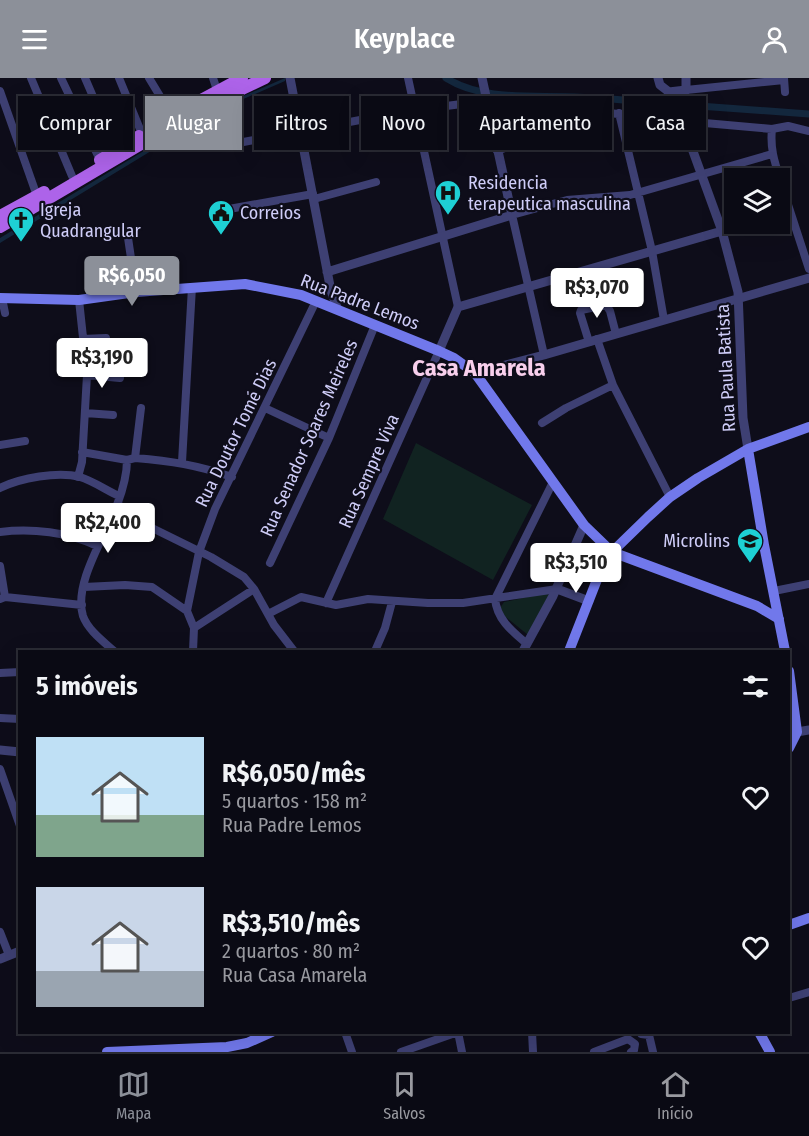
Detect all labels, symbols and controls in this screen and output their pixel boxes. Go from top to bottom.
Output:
icon: menu [18,23,51,56]
text: Keyplace [354,23,455,55]
icon: person [758,23,791,56]
chip: Comprar [18,96,133,150]
chip: Alugar [145,96,242,150]
chip: Filtros [254,96,349,150]
chip: Novo [361,96,447,150]
chip: Apartamento [459,96,612,150]
chip: Casa [624,96,706,150]
map controls [724,168,790,234]
button: layers [724,168,790,234]
place label: Residencia terapeutica masculina [468,172,631,215]
hospital icon: Residencia terapeutica masculina [433,178,463,216]
public building icon: Correios [206,198,236,236]
place label: Igreja Quadrangular [40,199,141,242]
place label: Correios [240,202,301,224]
church icon: Igreja Quadrangular [6,205,36,243]
pin: R$6,050 [77,256,187,307]
text: R$6,050 [98,263,166,287]
pin: R$3,070 [542,268,652,319]
street label: Rua Padre Lemos [297,269,423,335]
text: R$3,070 [565,275,629,299]
street label: Rua Paula Batista [712,303,740,433]
street label: Rua Senador Soares Meireles [255,336,363,540]
pin: R$3,190 [47,338,157,389]
text: R$3,190 [71,345,133,369]
district label: Casa Amarela [412,354,546,382]
street label: Rua Doutor Tomé Dias [191,355,282,511]
street label: Rua Sempre Viva [334,410,404,532]
pin: R$2,400 [53,503,163,554]
text: R$2,400 [75,510,141,534]
school or university icon: Microlins [735,526,765,564]
place label: Microlins [663,530,730,552]
pin: R$3,510 [521,543,631,594]
text: R$3,510 [544,550,608,574]
icon: filters [739,670,772,703]
text: 5 imóveis [36,671,138,702]
text: R$6,050/mês [222,758,365,789]
icon: home [84,761,156,833]
icon: heart [739,781,772,814]
text: 5 quartos · 158 m² [222,789,367,813]
text: Rua Padre Lemos [222,813,362,837]
text: R$3,510/mês [222,908,360,939]
icon: home [84,911,156,983]
icon: heart [739,931,772,964]
text: 2 quartos · 80 m² [222,939,360,963]
text: Rua Casa Amarela [222,963,367,987]
tab: Mapa [116,1068,151,1123]
tab: Salvos [383,1068,425,1123]
tab: Início [657,1068,693,1123]

